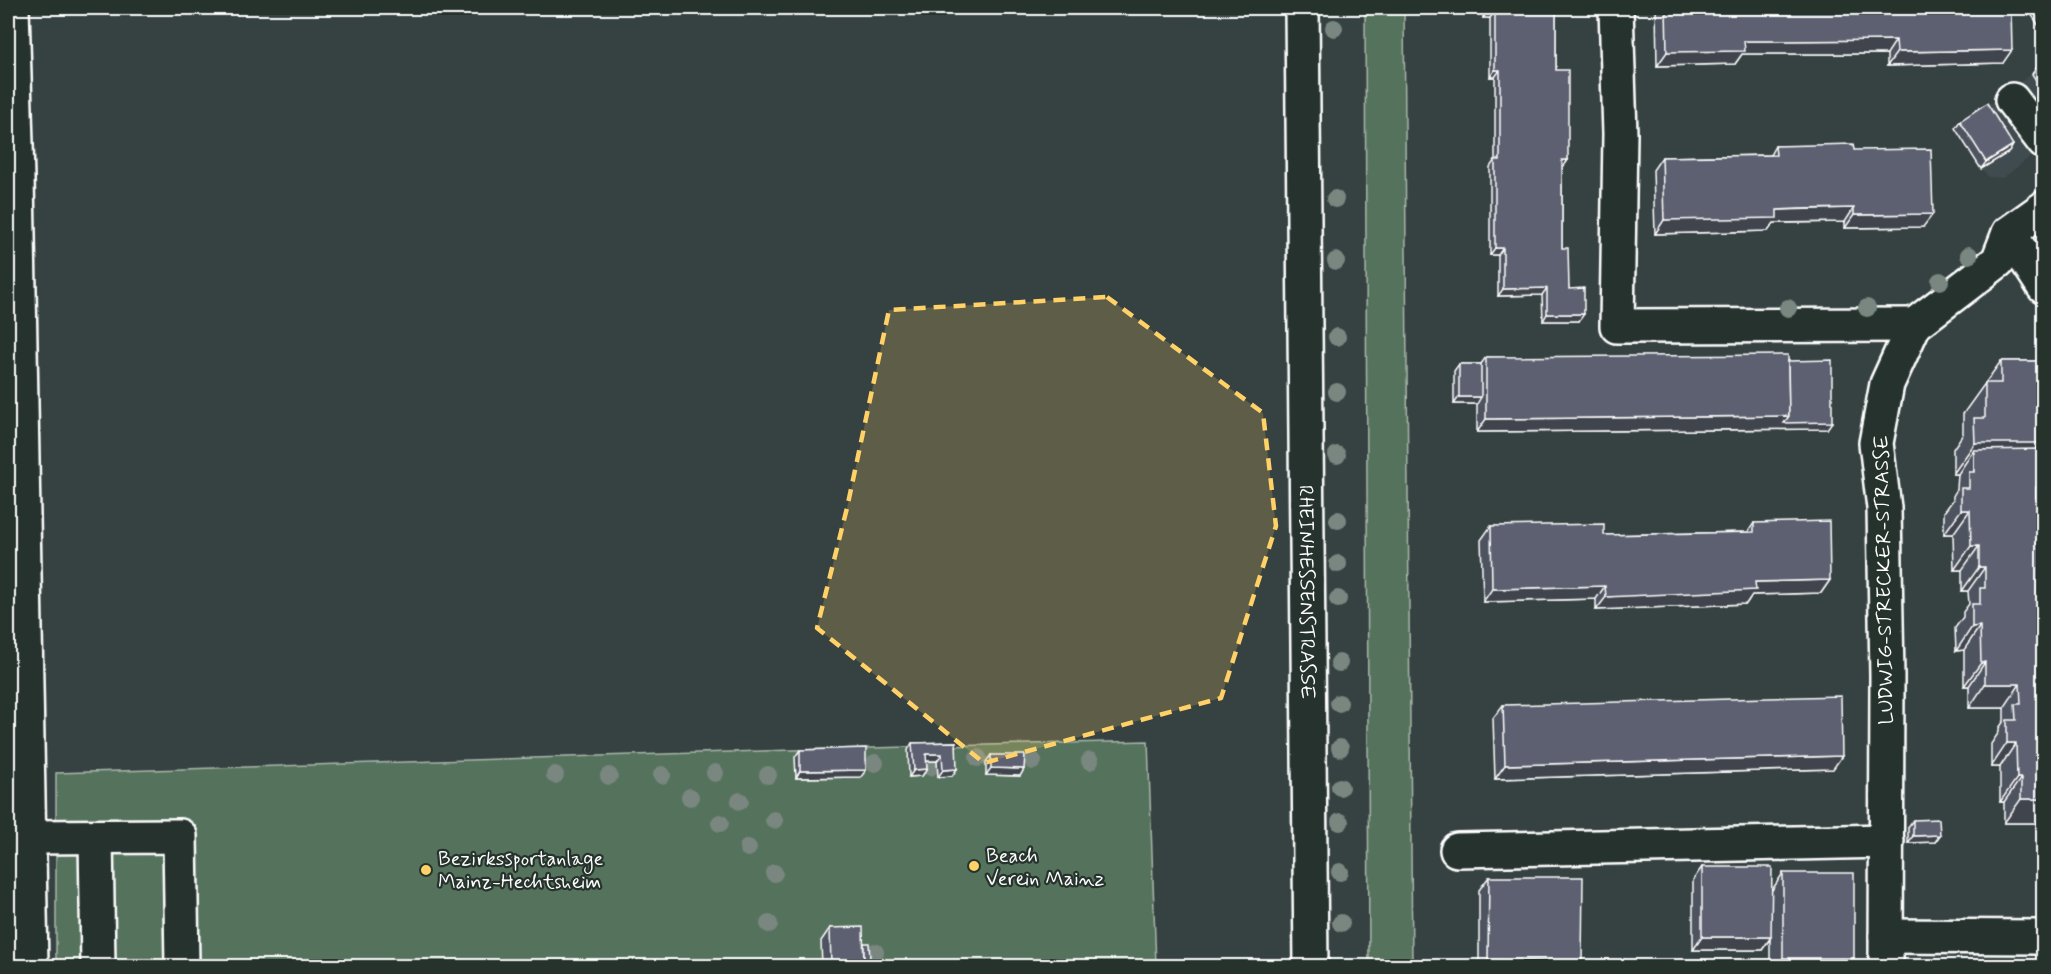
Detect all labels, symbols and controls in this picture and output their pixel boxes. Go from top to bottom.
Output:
street label: LUDWIG-STRECKER-STRASSE [1868,435,1901,725]
street label: RHEINHESSENSTRASSE [1291,485,1320,699]
place label: Beach Verein Mainz [986,843,1104,893]
place label: Bezirkssportanlage Mainz-Hechtsheim [438,846,604,896]
marker: Beach Verein Mainz [967,859,981,873]
marker: Bezirkssportanlage Mainz-Hechtsheim [419,863,433,877]

